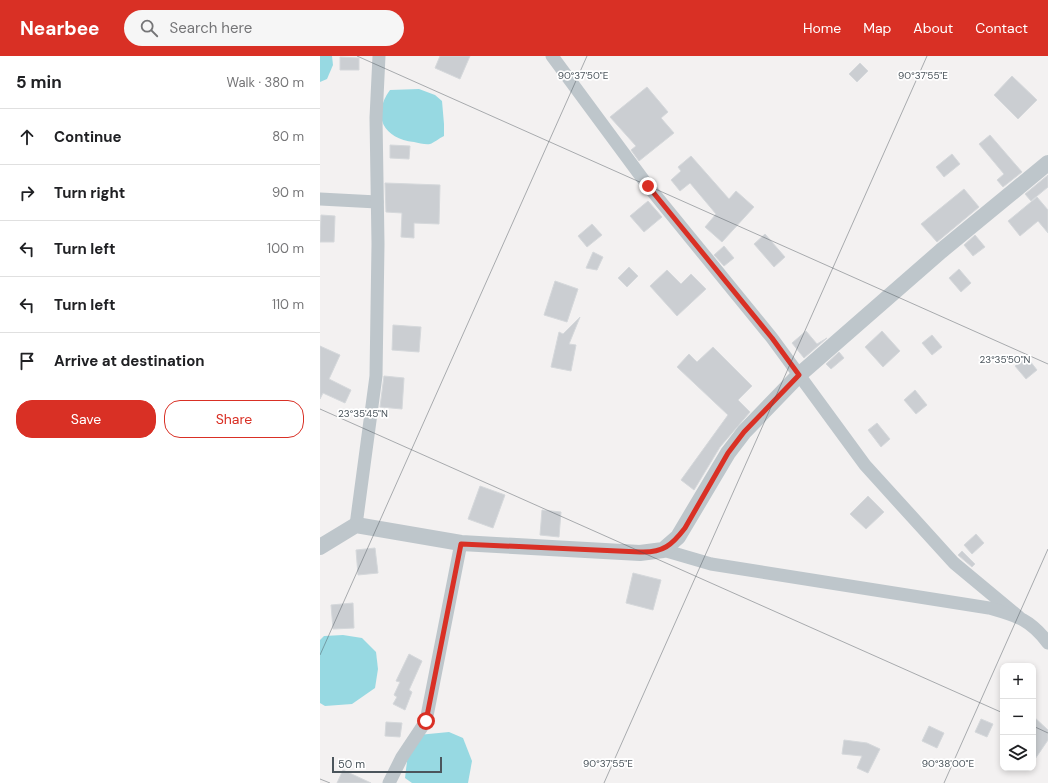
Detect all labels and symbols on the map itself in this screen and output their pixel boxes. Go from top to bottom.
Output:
text: 90°37'50"E [558,69,609,82]
text: 90°37'55"E [898,69,948,82]
route end [639,177,657,195]
text: 23°35'50"N [980,353,1031,366]
text: 23°35'45"N [338,407,388,420]
route start [417,712,435,730]
scale bar [332,755,442,774]
text: 90°37'55"E [583,757,633,770]
text: 90°38'00"E [922,757,975,770]

